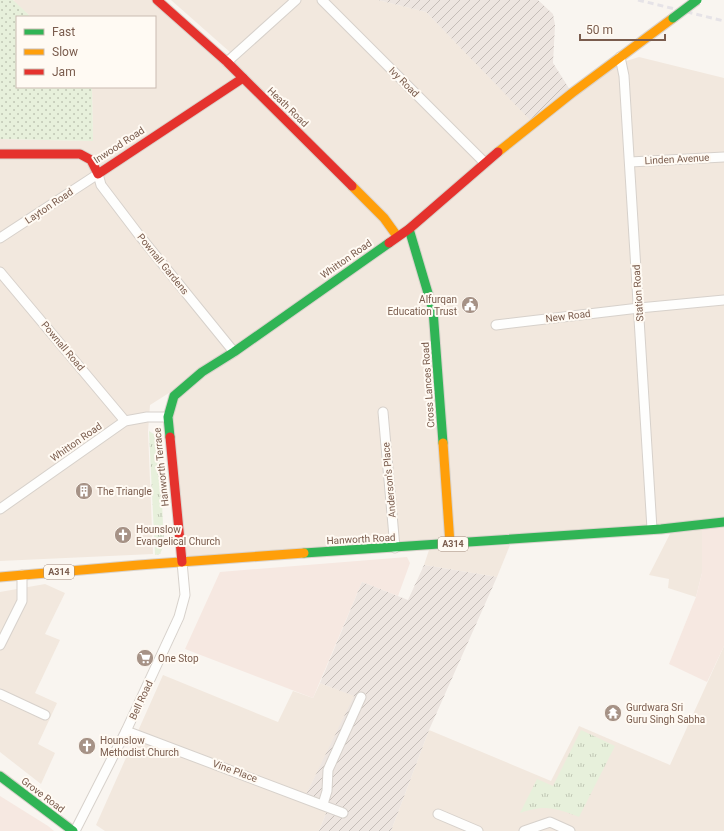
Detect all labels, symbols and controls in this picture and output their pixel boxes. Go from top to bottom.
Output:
legend [16,16,156,88]
scale bar [580,16,665,42]
text: 50 m [586,23,613,37]
text: Fast [52,25,75,39]
text: Slow [52,45,78,59]
text: Jam [52,65,76,79]
street label: Ivy Road [387,65,421,99]
street label: Heath Road [265,85,311,129]
street label: Inwood Road [92,125,146,165]
street label: Linden Avenue [644,152,710,166]
street label: Layton Road [23,186,75,226]
street label: Pownall Gardens [135,231,191,297]
street label: Whitton Road [318,237,374,281]
street label: Station Road [631,264,645,322]
place label: Alfurqan Education Trust [387,294,457,317]
public building icon: Alfurqan Education Trust [460,295,480,315]
street label: New Road [545,308,591,324]
street label: Pownall Road [39,319,87,373]
street label: Cross Lances Road [420,342,436,428]
street label: Whitton Road [48,420,104,464]
street label: Hanworth Terrace [151,427,171,507]
street label: Anderson's Place [380,442,398,518]
building icon: The Triangle [74,481,94,501]
place label: The Triangle [97,486,152,497]
place label: Hounslow Evangelical Church [136,524,220,547]
church icon: Hounslow Evangelical Church [113,525,133,545]
street label: Hanworth Road [326,532,396,546]
road number: A314 [438,537,468,551]
road number: A314 [44,565,74,579]
supermarket icon: One Stop [135,648,155,668]
place label: One Stop [158,653,199,664]
street label: Bell Road [127,679,155,721]
place label: Gurdwara Sri Guru Singh Sabha [626,702,705,725]
temple icon: Gurdwara Sri Guru Singh Sabha [603,703,623,723]
place label: Hounslow Methodist Church [100,735,179,758]
church icon: Hounslow Methodist Church [77,736,97,756]
street label: Vine Place [211,758,259,784]
street label: Grove Road [19,775,67,815]

